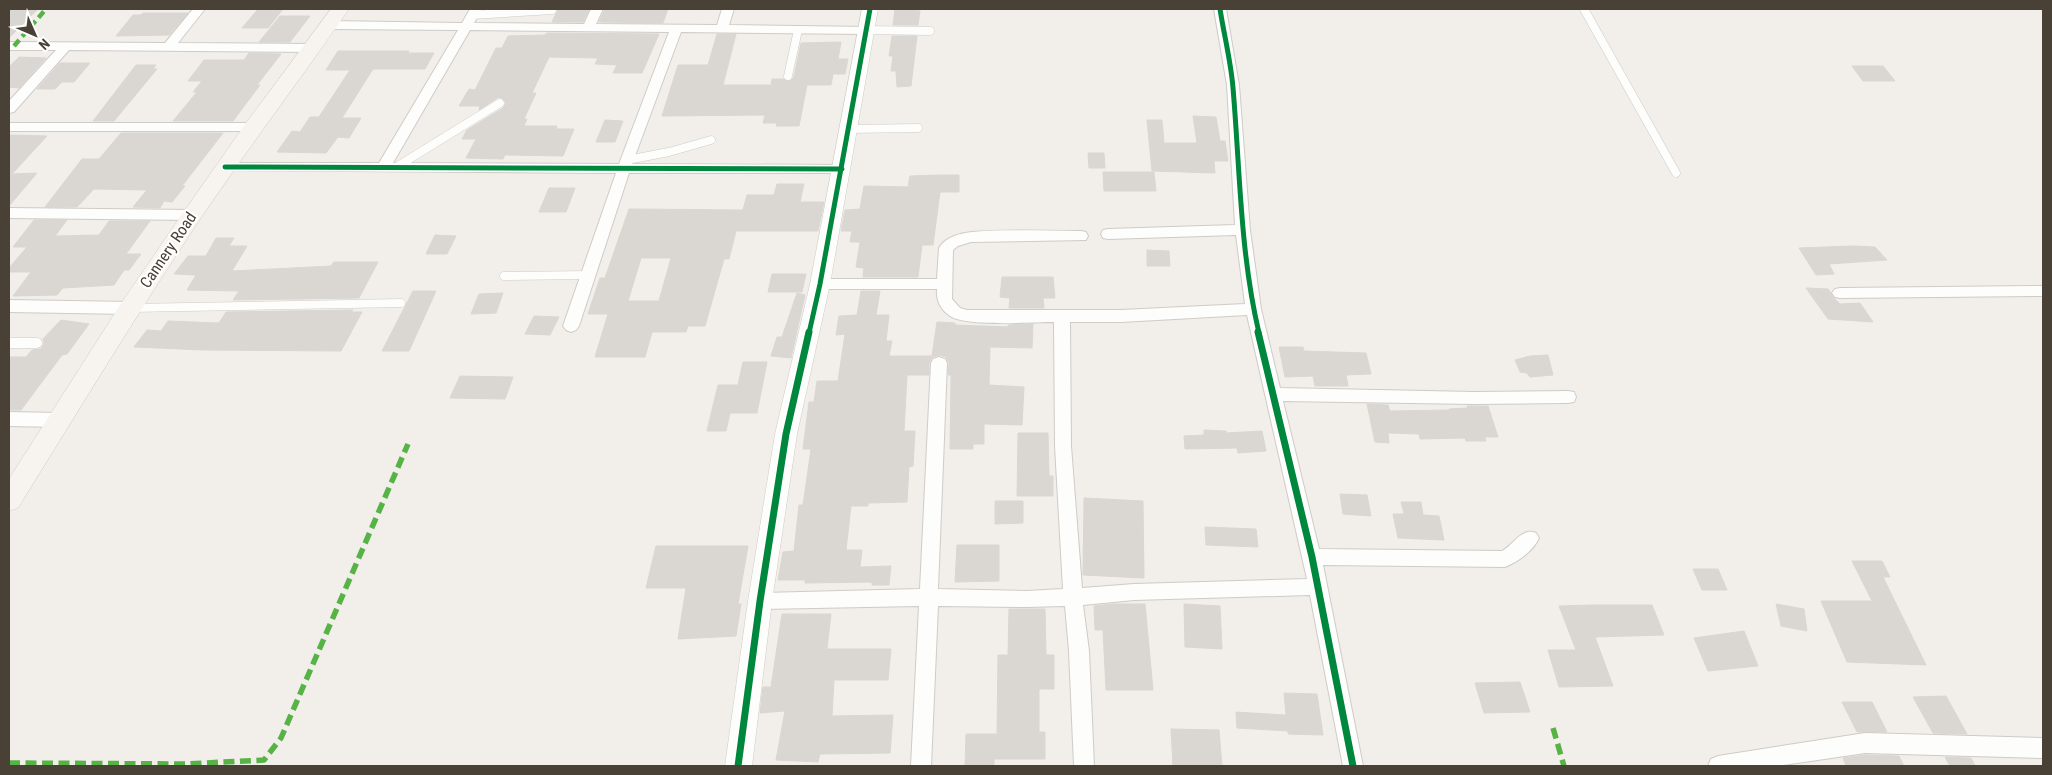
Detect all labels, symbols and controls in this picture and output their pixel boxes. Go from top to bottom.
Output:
north arrow [10,10,60,60]
text: N [36,36,53,53]
street label: Cannery Road [136,209,200,291]

